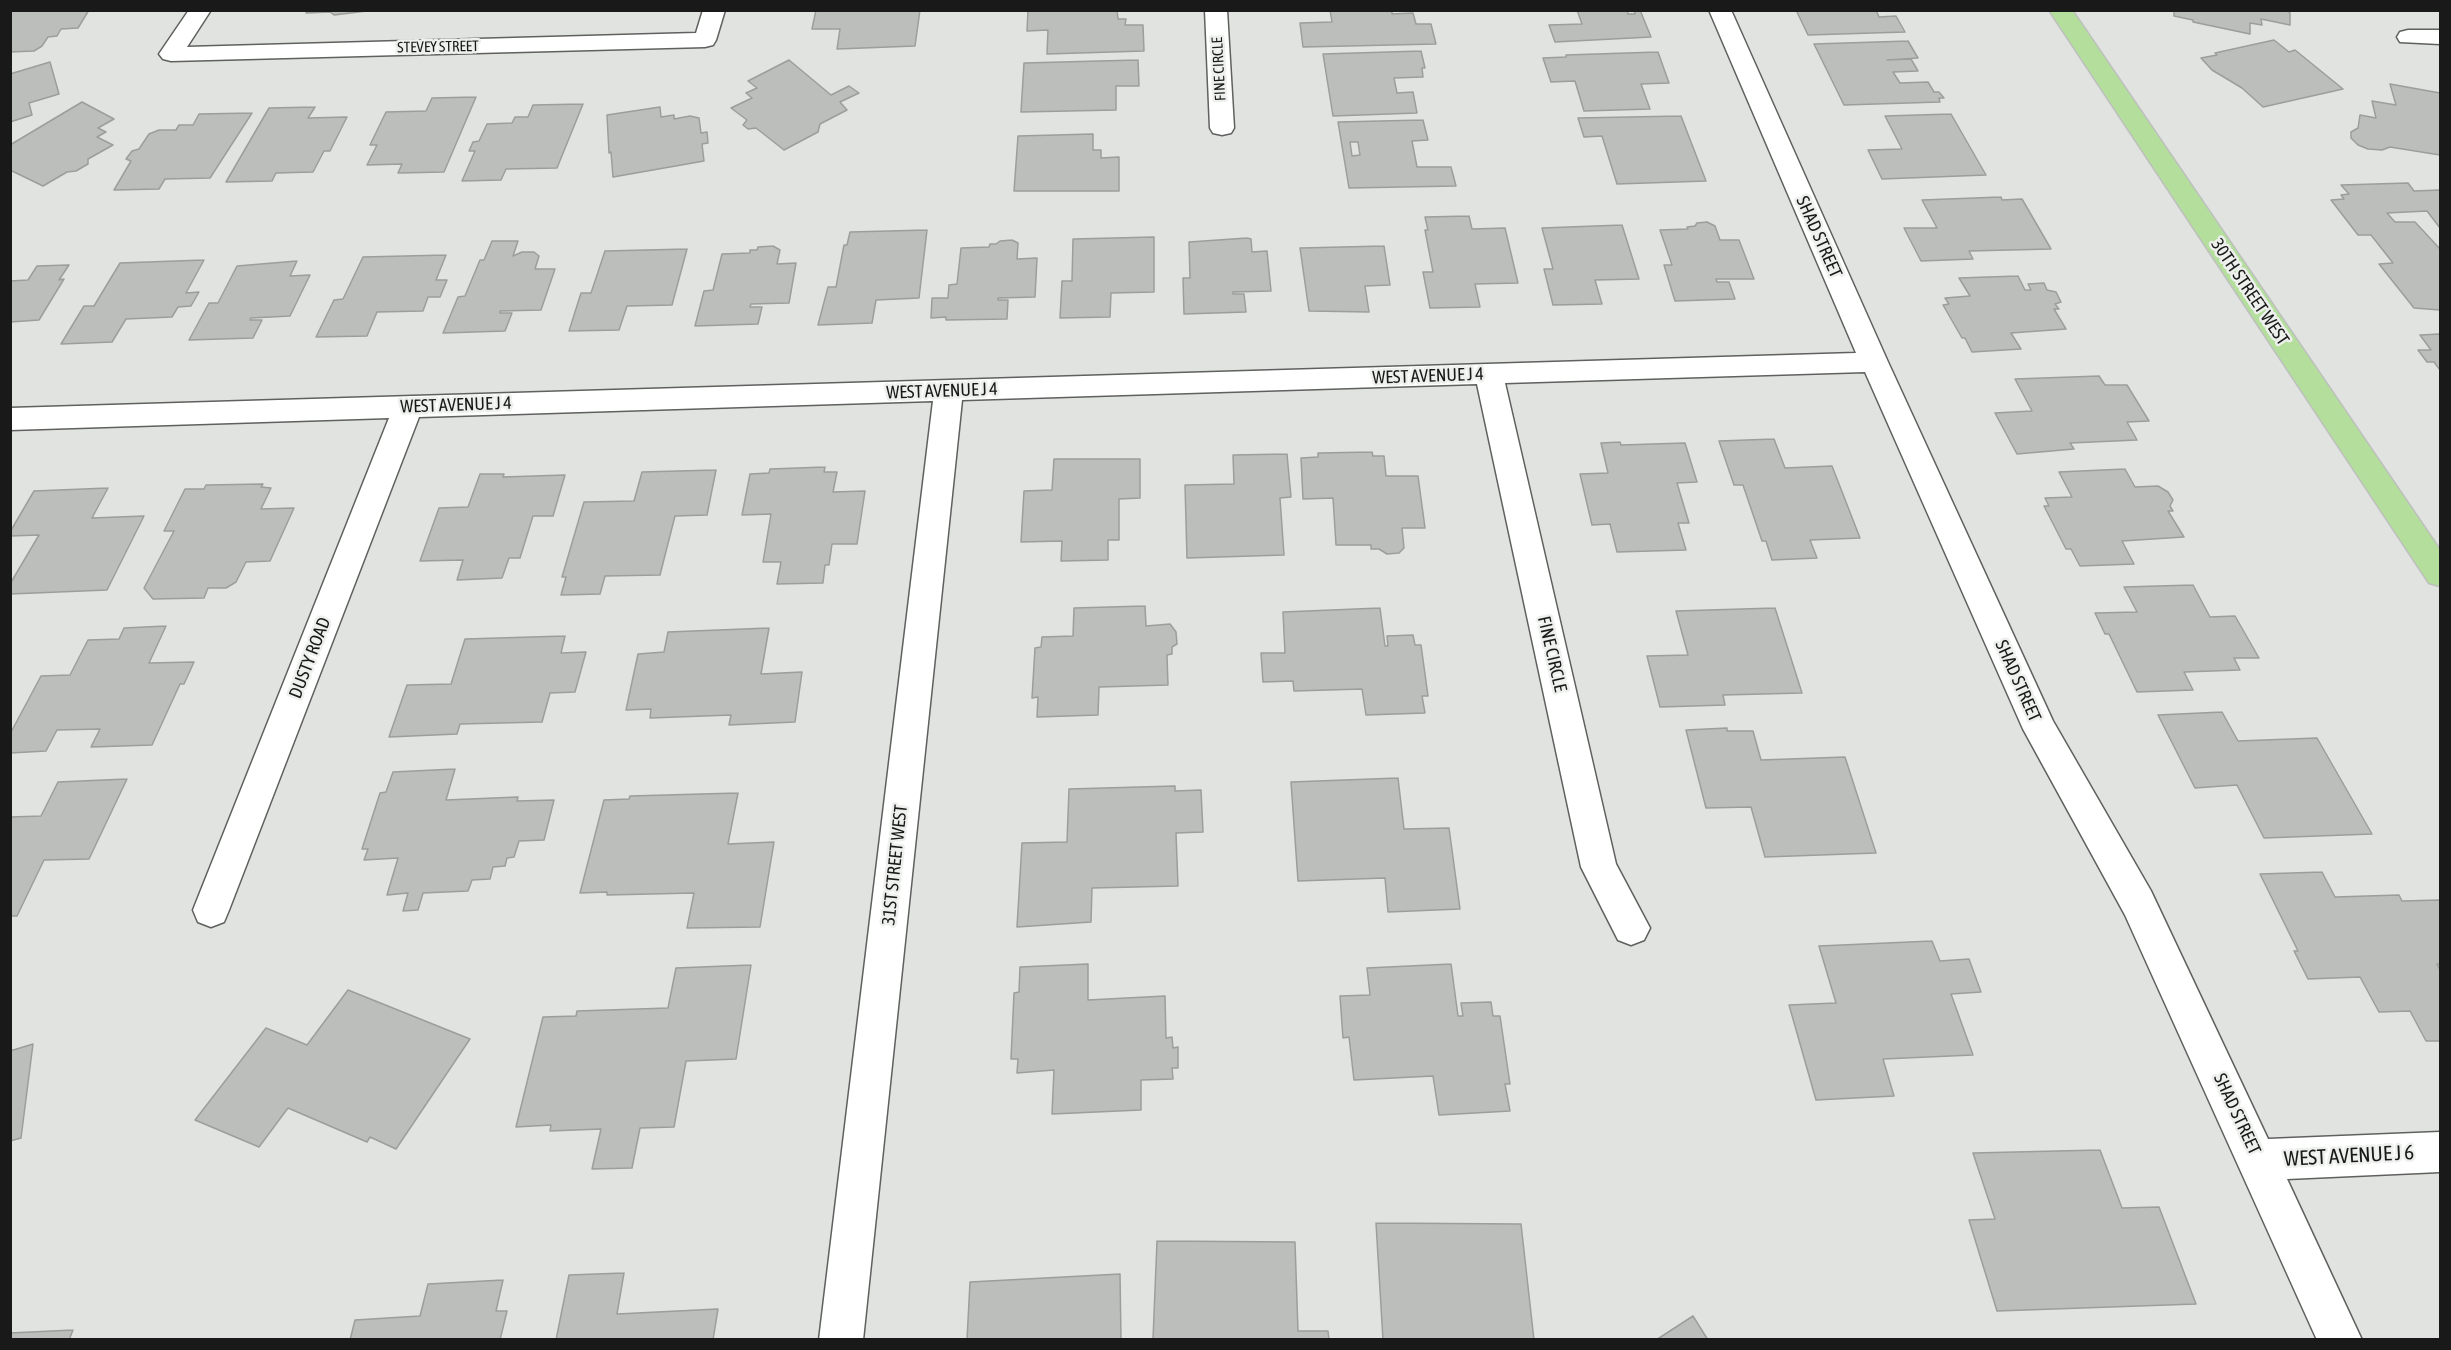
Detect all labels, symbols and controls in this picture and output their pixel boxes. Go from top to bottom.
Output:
street label: STEVEY STREET [397,37,479,57]
street label: FINE CIRCLE [1208,37,1230,101]
street label: SHAD STREET [1791,193,1847,281]
street label: 30TH STREET WEST [2206,235,2294,349]
street label: WEST AVENUE J 4 [1372,363,1484,389]
street label: WEST AVENUE J 4 [886,378,998,404]
street label: WEST AVENUE J 4 [400,392,512,418]
street label: FINE CIRCLE [1533,614,1571,694]
street label: DUSTY ROAD [285,615,335,701]
street label: SHAD STREET [1990,637,2046,725]
street label: 31ST STREET WEST [878,804,912,926]
street label: SHAD STREET [2209,1070,2265,1158]
street label: WEST AVENUE J 6 [2283,1140,2415,1172]

